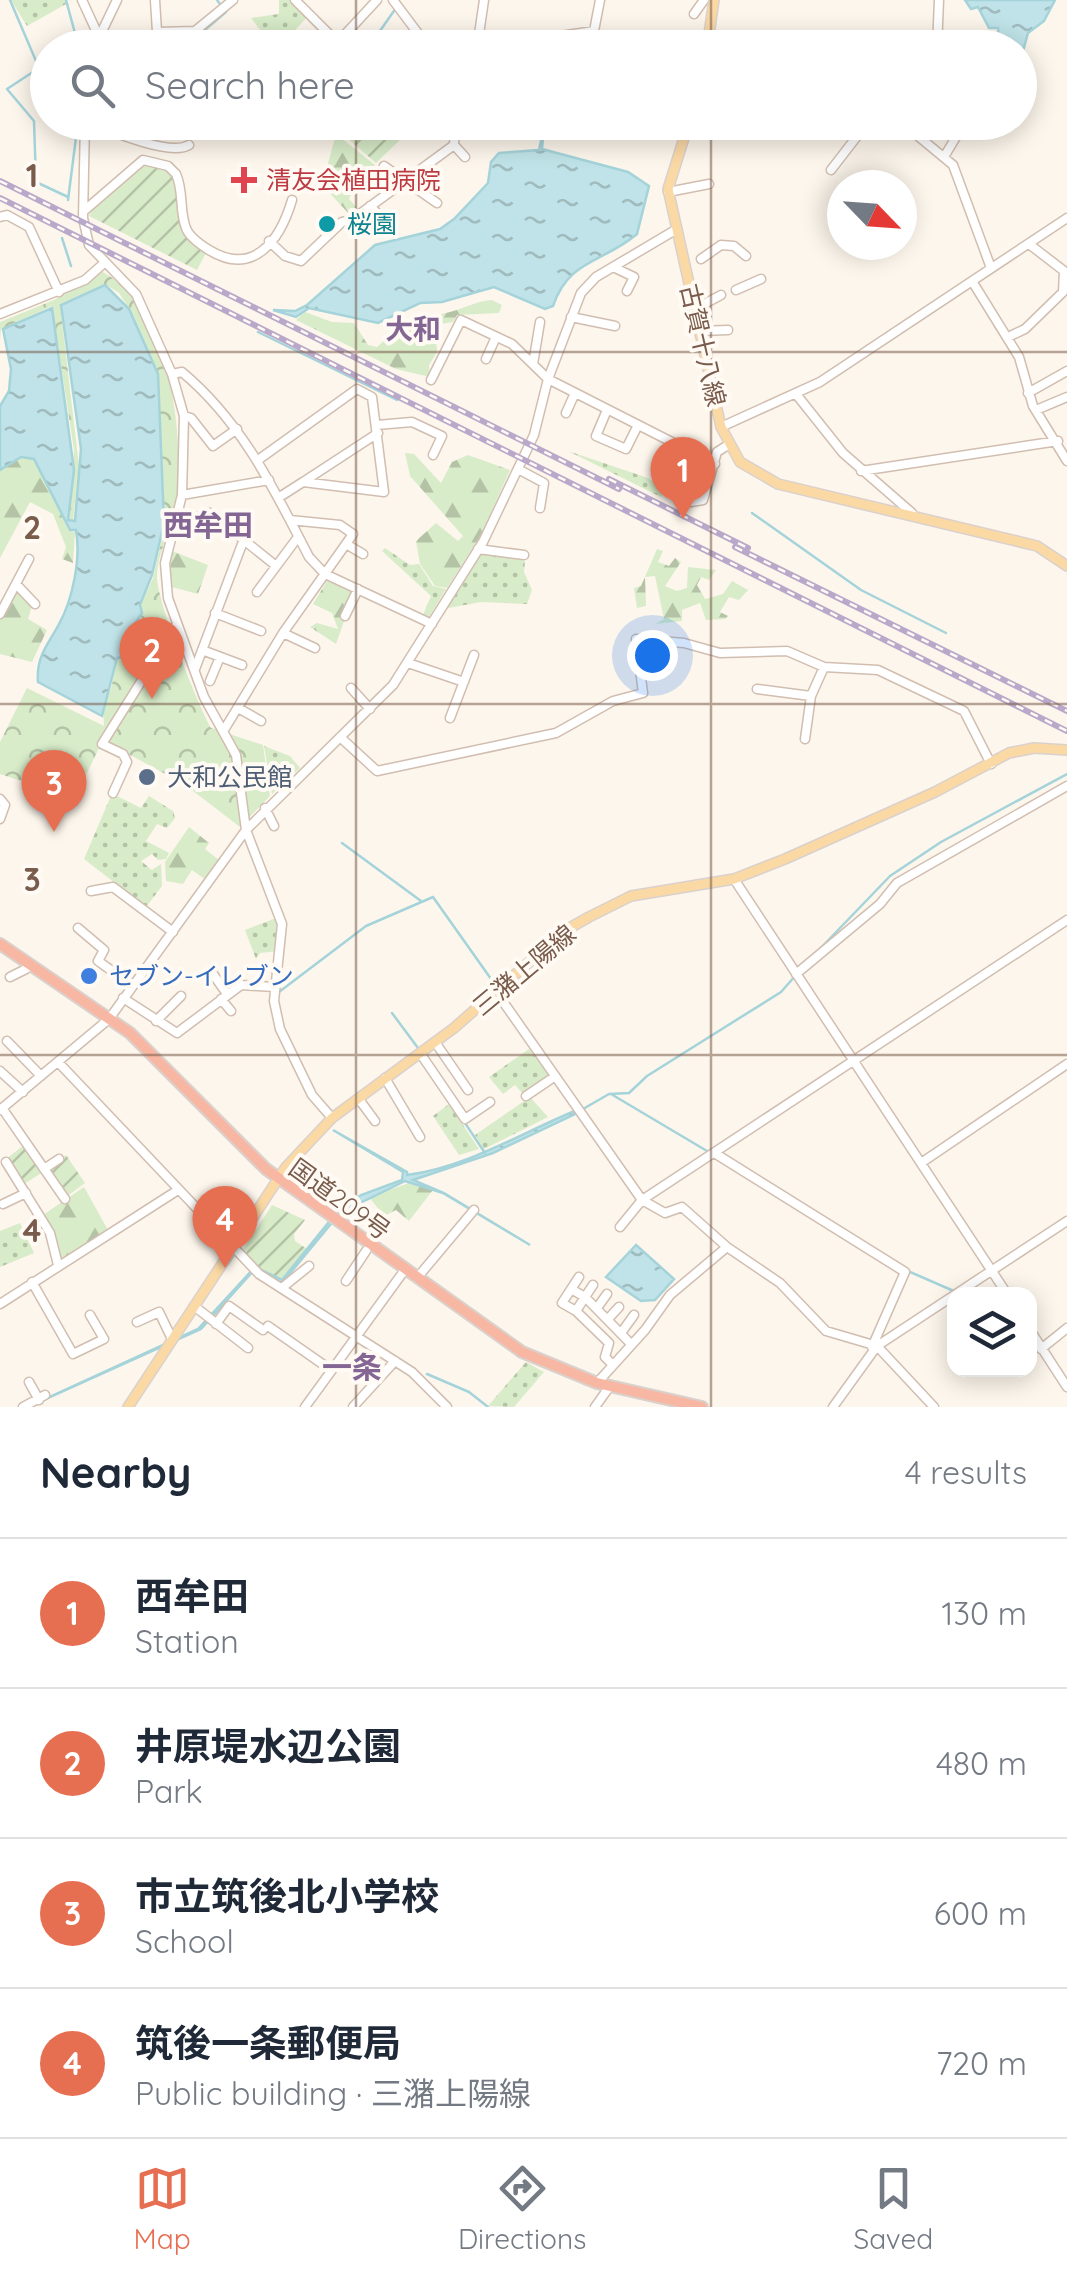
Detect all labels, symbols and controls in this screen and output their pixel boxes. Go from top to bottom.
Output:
search box [30,30,1037,140]
icon: search [65,58,120,113]
text: Search here [145,61,355,109]
text: 1 [26,155,38,195]
place label: 清友会植田病院 [266,164,441,195]
marker: 清友会植田病院 [231,167,257,193]
north arrow [827,170,917,260]
place label: 桜園 [347,208,397,239]
marker: 桜園 [316,213,338,235]
street label: 古賀十八線 [674,280,733,409]
district label: 大和 [385,311,441,346]
pin: 1 [650,436,716,519]
district label: 西牟田 [163,506,253,544]
text: 2 [23,507,41,547]
pin: 2 [120,616,184,699]
your location [627,630,678,681]
pin: 3 [22,750,86,832]
place label: 大和公民館 [167,761,292,792]
marker: 大和公民館 [136,766,158,788]
text: 3 [23,859,41,899]
street label: 三潴上陽線 [466,918,582,1022]
place label: セブン-イレブン [109,960,294,991]
marker: セブン-イレブン [78,965,100,987]
street label: 国道209号 [284,1151,397,1246]
pin: 4 [192,1186,258,1268]
text: 4 [23,1210,42,1250]
map controls [947,1287,1037,1377]
button: layers [947,1287,1037,1377]
district label: 一条 [322,1348,382,1386]
text: Nearby [40,1446,191,1499]
text: 4 results [905,1452,1027,1492]
text: 西牟田 [135,1572,249,1620]
text: 1 [66,1593,79,1633]
text: 130 m [941,1593,1027,1633]
text: Station [135,1621,239,1661]
text: 井原堤水辺公園 [135,1722,401,1770]
text: 2 [63,1743,82,1783]
text: 480 m [936,1743,1027,1783]
text: Park [135,1771,203,1811]
text: 市立筑後北小学校 [135,1872,439,1920]
text: 3 [64,1893,81,1933]
text: 600 m [934,1893,1027,1933]
text: School [135,1921,234,1961]
text: 筑後一条郵便局 [135,2019,401,2067]
text: 4 [63,2043,82,2083]
text: 720 m [936,2043,1027,2083]
text: Public building · 三潴上陽線 [135,2073,531,2113]
tab: Map [134,2161,191,2256]
tab: Directions [458,2161,586,2256]
tab: Saved [854,2161,933,2256]

